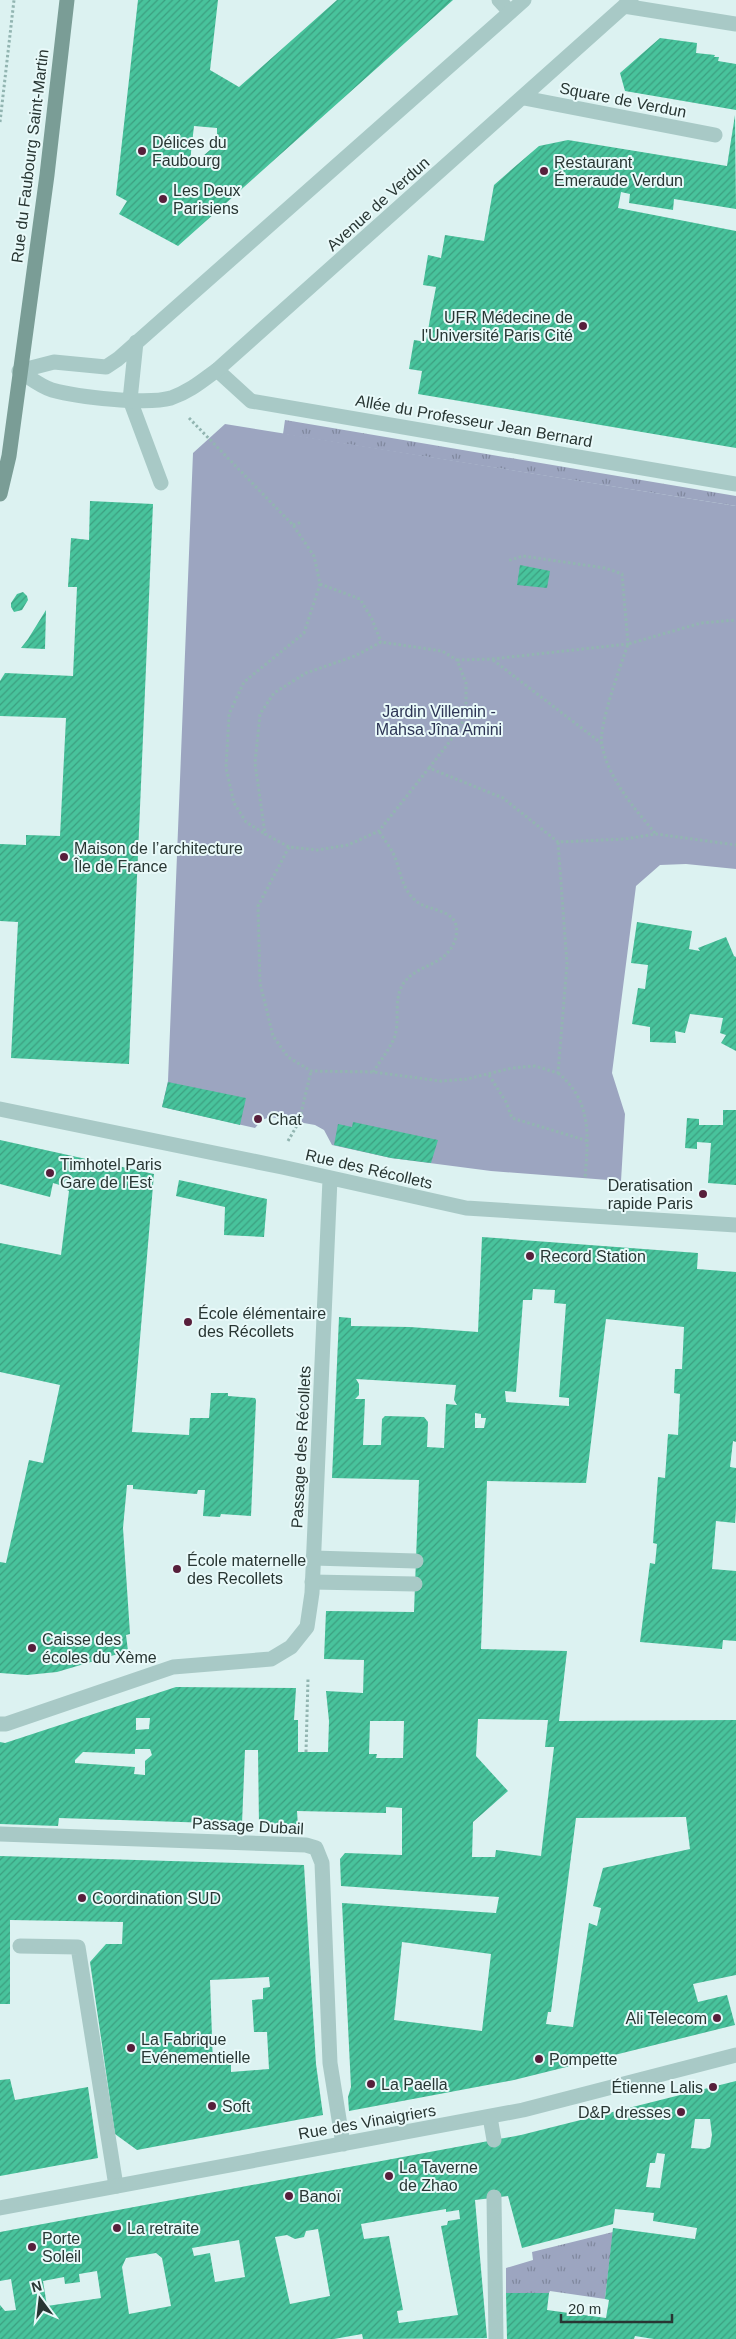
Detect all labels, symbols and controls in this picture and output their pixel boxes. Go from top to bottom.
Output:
street label: Rue du Faubourg Saint-Martin [8,48,52,264]
street label: Square de Verdun [558,79,688,121]
place label: Délices du Faubourg [152,134,227,169]
marker: Délices du Faubourg [136,145,148,157]
street label: Avenue de Verdun [323,154,433,254]
place label: Restaurant Émeraude Verdun [554,154,683,189]
marker: Restaurant Émeraude Verdun [538,165,550,177]
place label: Les Deux Parisiens [173,182,241,217]
marker: Les Deux Parisiens [157,193,169,205]
place label: UFR Médecine de l'Université Paris Cité [421,309,573,344]
marker: UFR Médecine de l'Université Paris Cité [577,320,589,332]
street label: Allée du Professeur Jean Bernard [354,392,594,450]
park label: Jardin Villemin - Mahsa Jîna Amini [376,703,502,738]
place label: Maison de l’architecture Île de France [73,840,243,875]
marker: Maison de l’architecture Île de France [58,851,70,863]
place label: Chat [268,1111,302,1128]
marker: Chat [252,1113,264,1125]
street label: Rue des Récollets [304,1146,434,1192]
place label: Timhotel Paris Gare de l'Est [60,1156,162,1191]
marker: Timhotel Paris Gare de l'Est [44,1167,56,1179]
place label: Deratisation rapide Paris [608,1177,693,1212]
marker: Deratisation rapide Paris [697,1188,709,1200]
place label: Record Station [540,1248,646,1265]
marker: Record Station [524,1250,536,1262]
place label: École élémentaire des Récollets [198,1304,326,1340]
marker: École élémentaire des Récollets [182,1316,194,1328]
street label: Passage des Récollets [288,1365,314,1529]
place label: École maternelle des Recollets [187,1551,306,1587]
marker: École maternelle des Recollets [171,1563,183,1575]
place label: Caisse des écoles du Xème [42,1631,157,1666]
marker: Caisse des écoles du Xème [26,1642,38,1654]
street label: Passage Dubail [192,1815,304,1837]
place label: Coordination SUD [92,1890,221,1907]
marker: Coordination SUD [76,1892,88,1904]
place label: Ali Telecom [625,2010,707,2027]
marker: Ali Telecom [711,2012,723,2024]
place label: La Fabrique Evénementielle [141,2031,251,2066]
marker: La Fabrique Evénementielle [125,2042,137,2054]
place label: Pompette [549,2051,618,2068]
marker: Pompette [533,2053,545,2065]
place label: La Paella [381,2076,448,2093]
marker: La Paella [365,2078,377,2090]
place label: Étienne Lalis [611,2078,703,2096]
marker: Étienne Lalis [707,2081,719,2093]
place label: Soft [222,2098,251,2115]
marker: Soft [206,2100,218,2112]
street label: Rue des Vinaigriers [297,2102,437,2142]
place label: D&P dresses [578,2104,671,2121]
marker: D&P dresses [675,2106,687,2118]
place label: La Taverne de Zhao [399,2159,478,2194]
marker: La Taverne de Zhao [383,2170,395,2182]
place label: Banoï [299,2188,341,2205]
marker: Banoï [283,2190,295,2202]
place label: La retraite [127,2220,199,2237]
marker: La retraite [111,2222,123,2234]
place label: Porte Soleil [42,2230,81,2265]
marker: Porte Soleil [26,2241,38,2253]
north arrow [15,2274,65,2324]
text: N [30,2277,44,2295]
scale bar [561,2292,672,2324]
text: 20 m [568,2300,601,2317]

